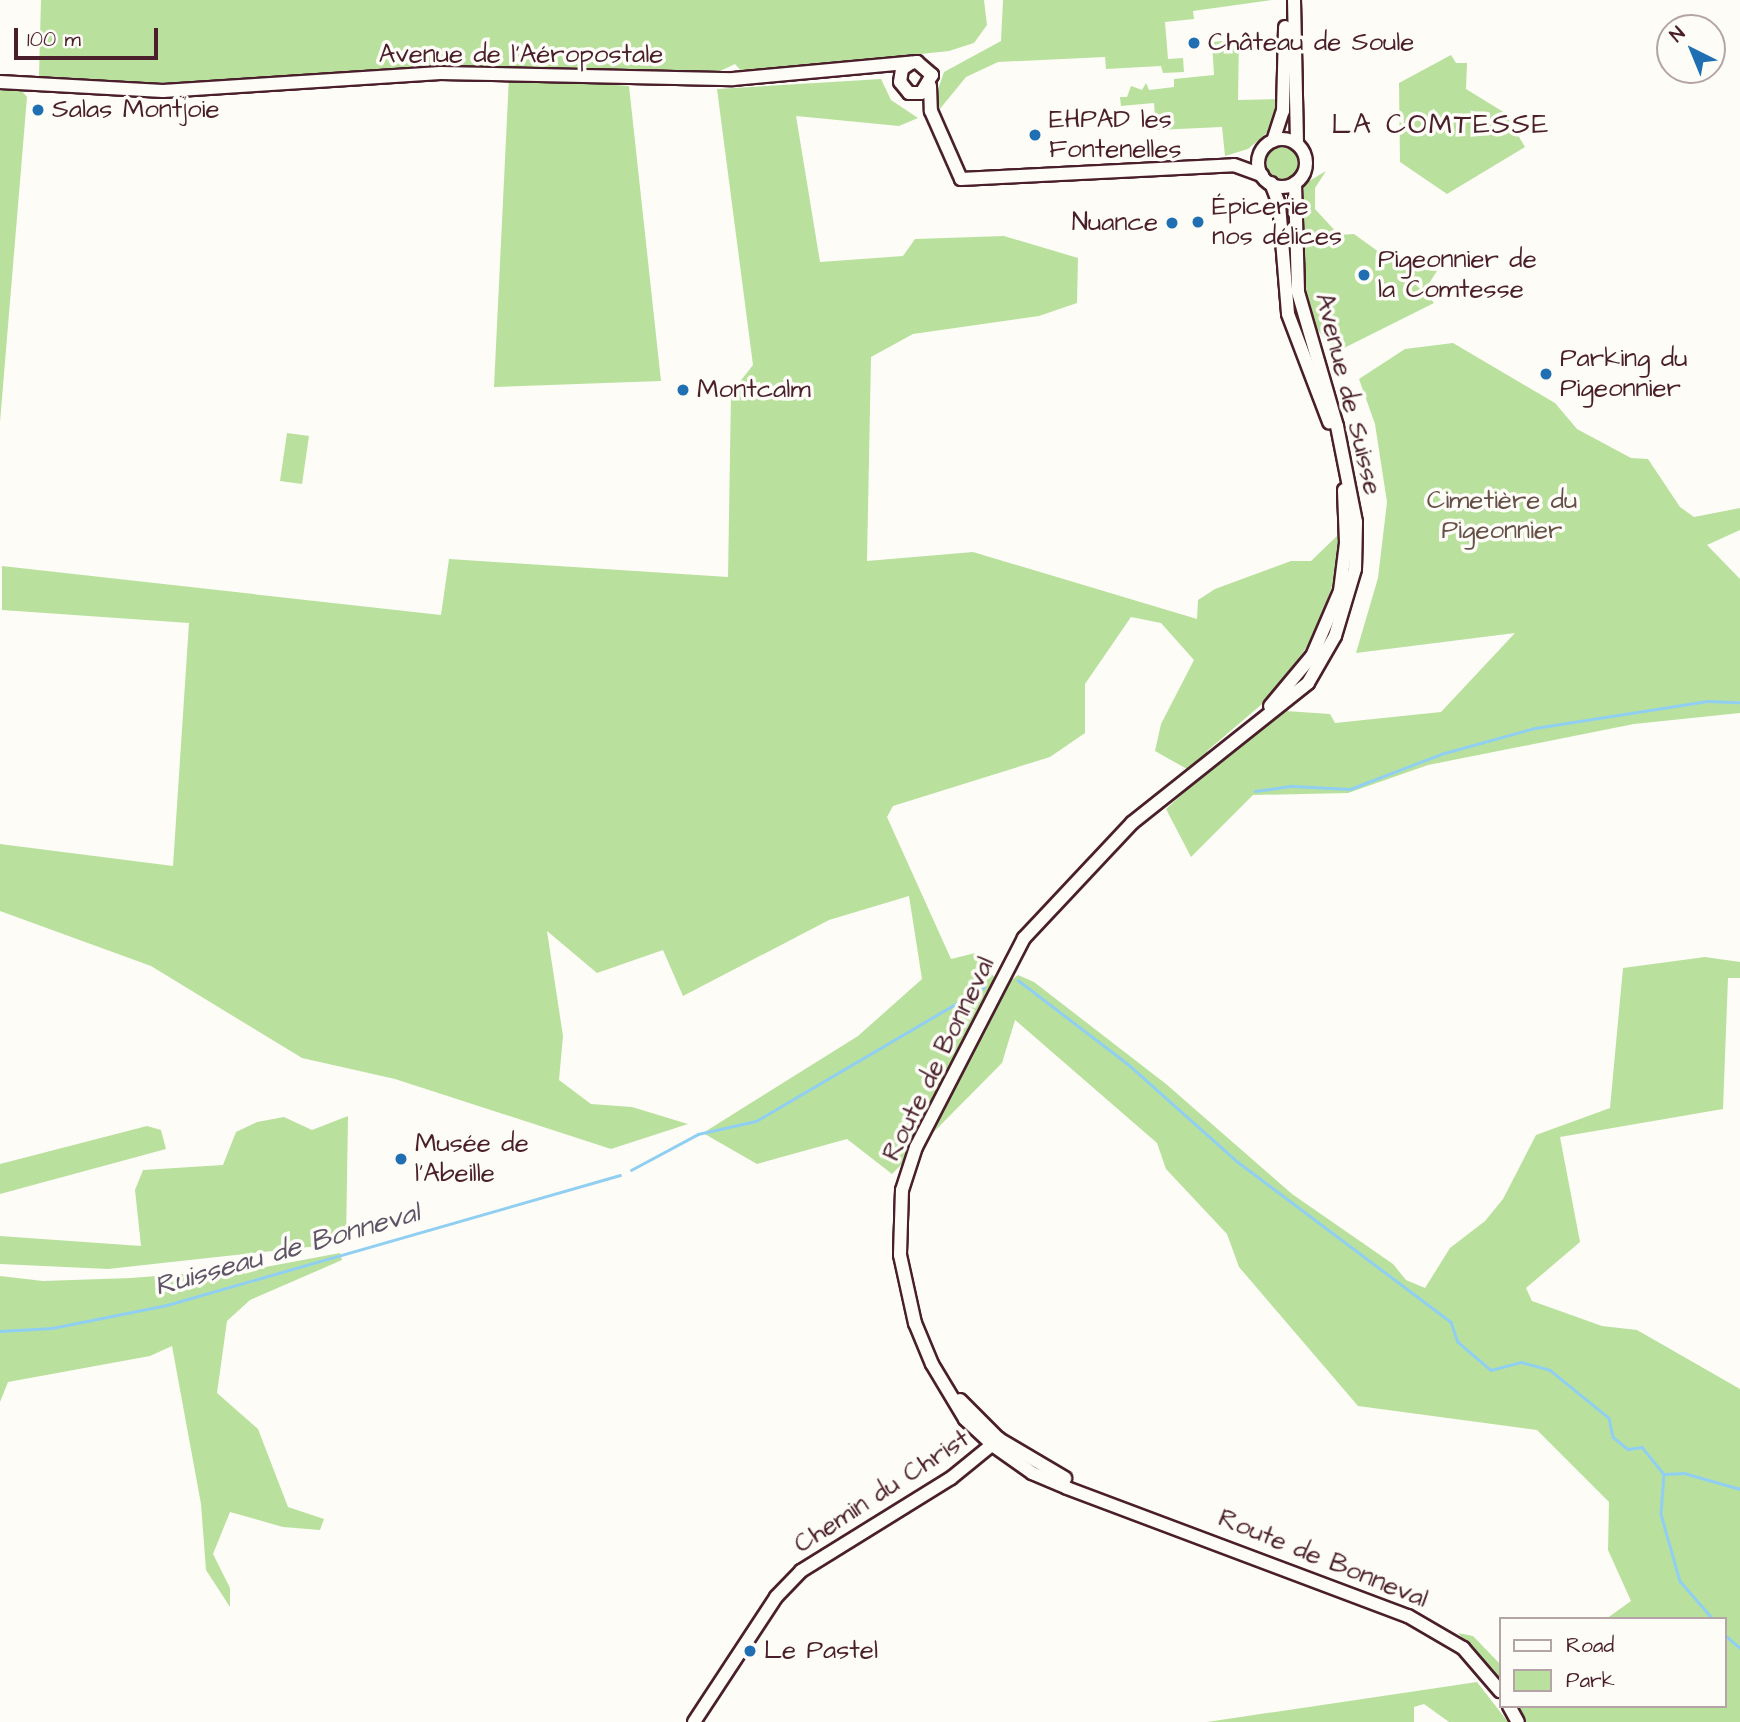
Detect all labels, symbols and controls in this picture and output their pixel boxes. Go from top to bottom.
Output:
scale bar [18,14,161,58]
north arrow [1656,14,1726,84]
text: N [1664,21,1691,49]
text: 100 m [27,25,81,54]
place label: Château de Soule [1208,27,1414,59]
marker: Château de Soule [1186,35,1202,51]
street label: Avenue de l'Aéropostale [379,39,663,71]
place label: Salas Montjoie [52,94,220,126]
marker: Salas Montjoie [30,102,46,118]
place label: EHPAD les Fontenelles [1049,104,1182,166]
district label: LA COMTESSE [1333,108,1549,142]
marker: EHPAD les Fontenelles [1027,127,1043,143]
place label: Épicerie nos délices [1212,191,1342,252]
place label: Nuance [1072,207,1158,239]
marker: Épicerie nos délices [1190,214,1206,230]
marker: Nuance [1164,215,1180,231]
place label: Pigeonnier de la Comtesse [1378,244,1537,306]
marker: Pigeonnier de la Comtesse [1356,267,1372,283]
street label: Avenue de Suisse [1308,290,1388,498]
place label: Parking du Pigeonnier [1560,343,1687,404]
marker: Parking du Pigeonnier [1538,366,1554,382]
place label: Montcalm [697,374,811,406]
marker: Montcalm [675,382,691,398]
park label: Cimetière du Pigeonnier [1427,485,1577,546]
street label: Route de Bonneval [876,952,1002,1166]
place label: Musée de l'Abeille [415,1128,529,1190]
marker: Musée de l'Abeille [393,1151,409,1167]
water label: Ruisseau de Bonneval [151,1196,423,1304]
street label: Chemin du Christ [788,1424,976,1560]
street label: Route de Bonneval [1214,1503,1432,1615]
legend [1498,1617,1726,1708]
text: Road [1566,1631,1614,1660]
place label: Le Pastel [764,1635,878,1667]
marker: Le Pastel [742,1643,758,1659]
text: Park [1566,1666,1615,1695]

